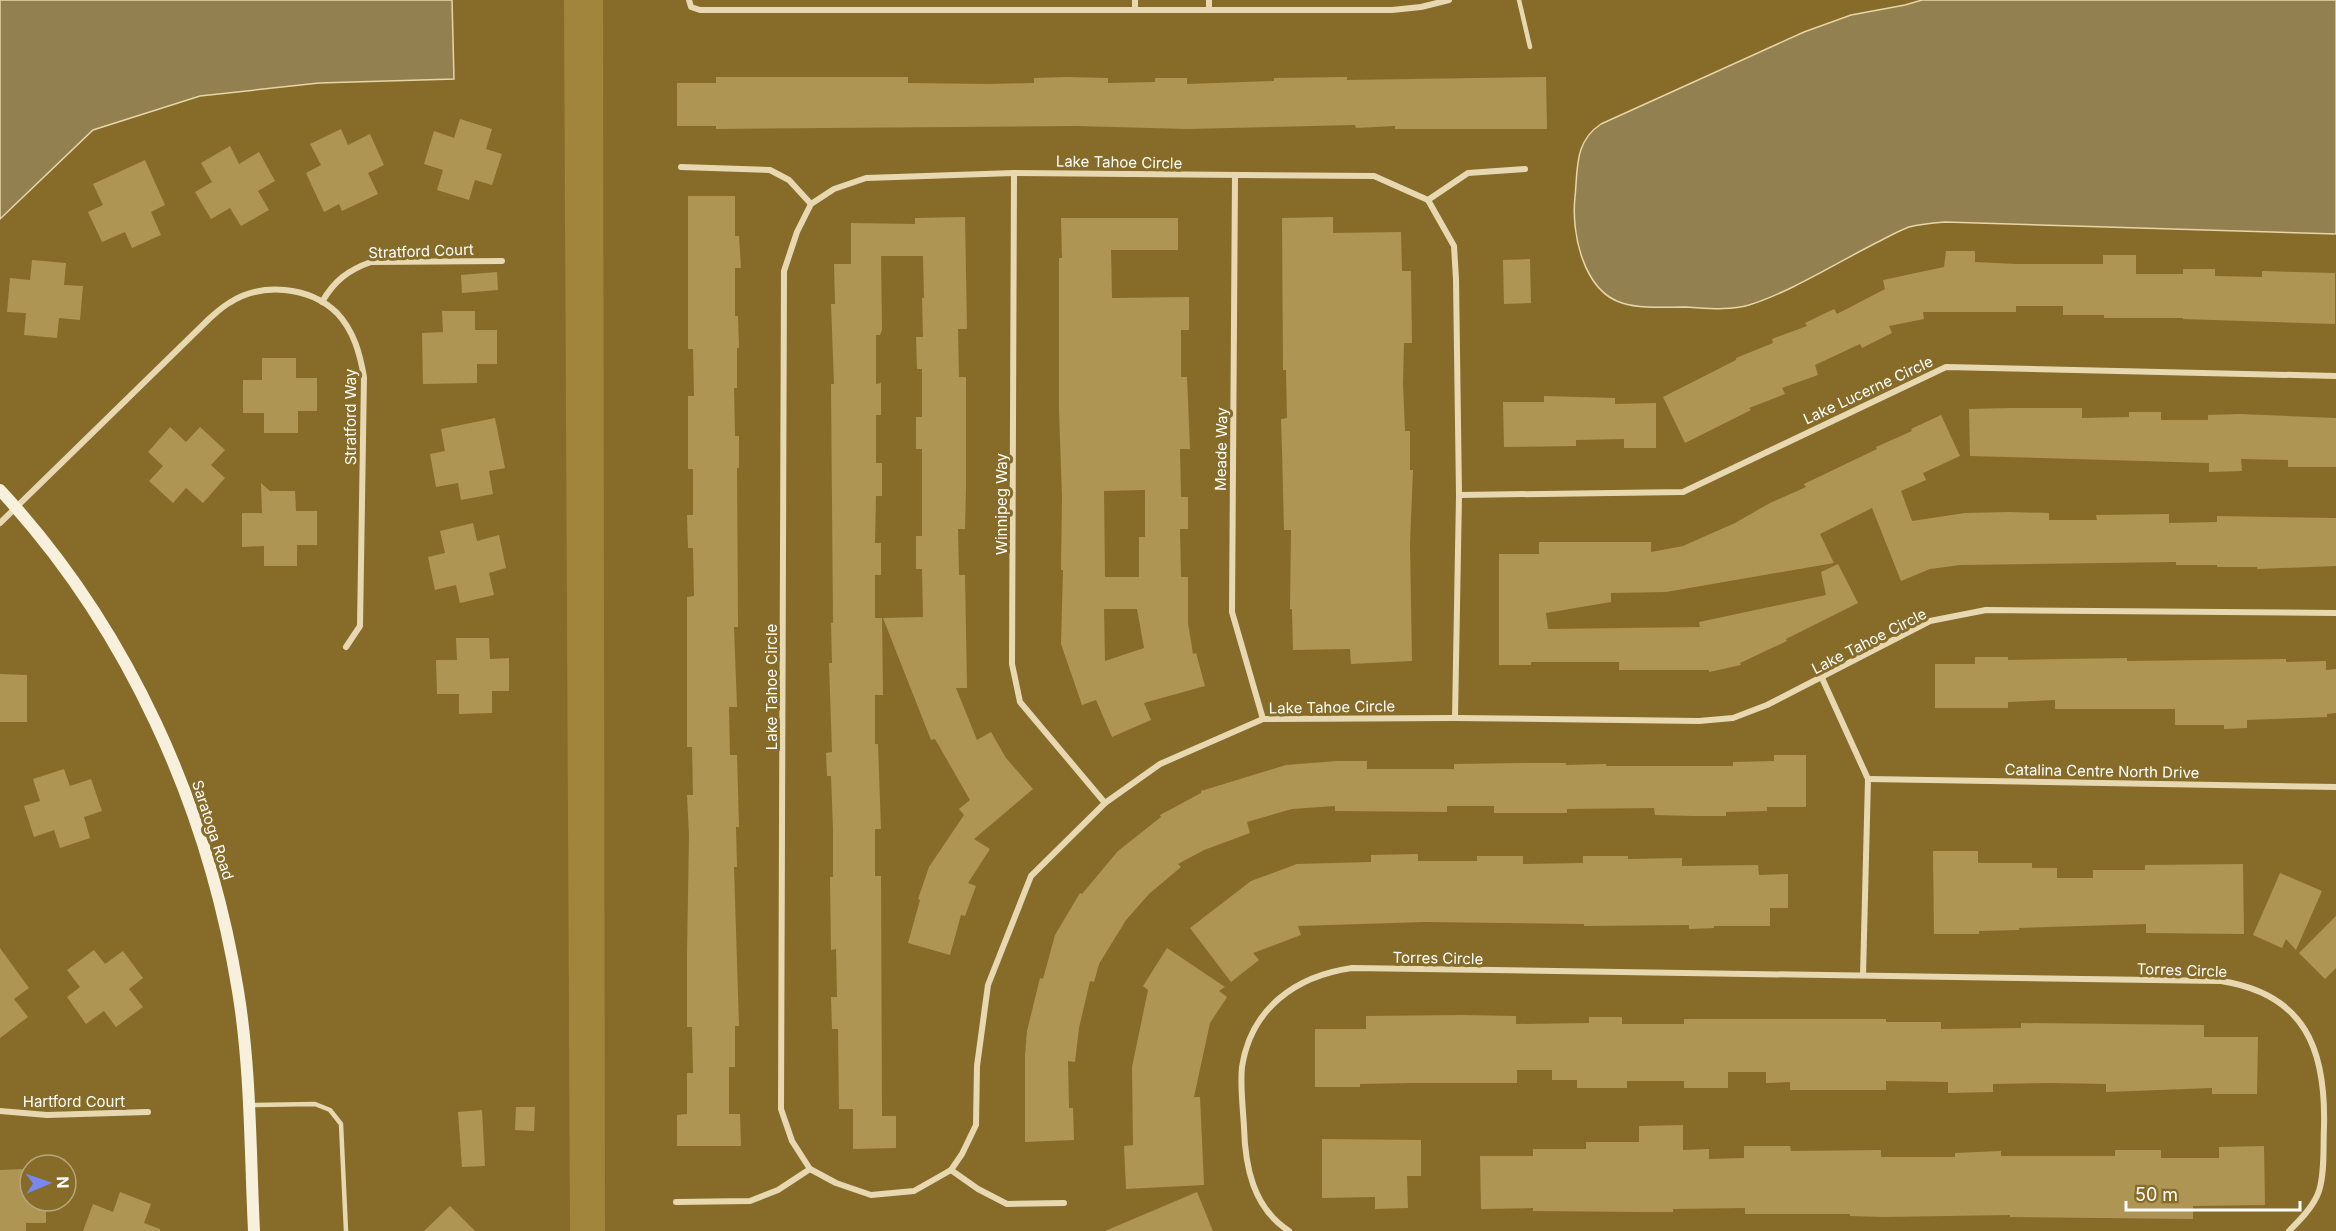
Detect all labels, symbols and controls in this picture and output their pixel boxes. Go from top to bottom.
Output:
street label: Lake Tahoe Circle [1056,151,1182,173]
street label: Stratford Court [368,240,474,262]
street label: Lake Lucerne Circle [1800,352,1936,428]
street label: Stratford Way [341,368,360,465]
street label: Meade Way [1211,406,1231,491]
street label: Winnipeg Way [992,453,1011,555]
street label: Lake Tahoe Circle [1808,604,1930,678]
street label: Lake Tahoe Circle [762,624,781,750]
street label: Lake Tahoe Circle [1269,696,1395,718]
street label: Catalina Centre North Drive [2004,760,2200,782]
street label: Saratoga Road [188,778,238,882]
street label: Torres Circle [1393,948,1483,968]
street label: Torres Circle [2136,959,2228,981]
street label: Hartford Court [23,1092,125,1111]
north arrow [18,1153,78,1213]
scale bar [2126,1174,2300,1212]
text: N [53,1176,73,1189]
text: 50 m [2135,1184,2178,1205]

